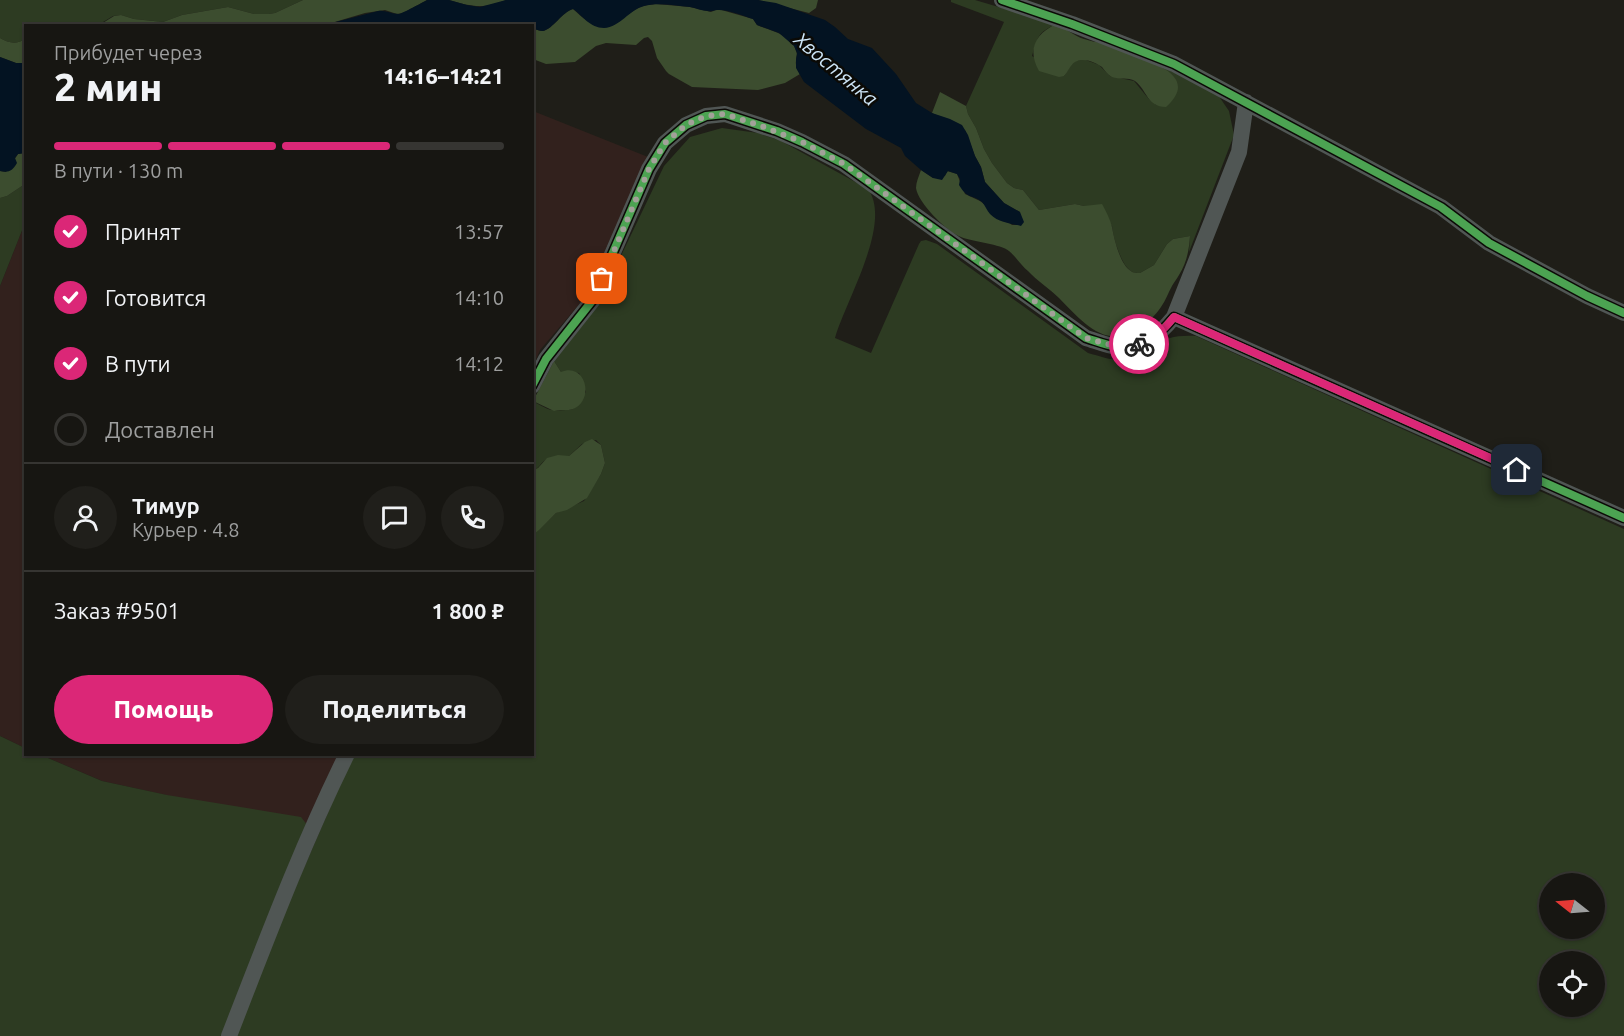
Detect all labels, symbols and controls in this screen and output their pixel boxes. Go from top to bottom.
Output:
water label: Хвостянка [789,27,883,110]
text: Прибудет через [54,41,202,64]
text: 14:16–14:21 [383,63,504,88]
text: 2 мин [54,65,162,108]
text: В пути · 130 m [54,159,183,182]
icon: check [54,215,87,248]
text: Принят [105,219,181,244]
text: 13:57 [454,220,504,243]
pin [576,253,627,304]
icon: bag [585,262,618,295]
icon: check [54,281,87,314]
text: Готовится [105,285,206,310]
text: 14:10 [454,286,504,309]
courier [1109,314,1169,374]
icon: bike [1123,328,1156,361]
icon: check [54,347,87,380]
text: В пути [105,351,171,376]
text: 14:12 [454,352,504,375]
text: Доставлен [105,417,215,442]
pin [1491,444,1542,495]
icon: home [1500,453,1533,486]
button: person [54,486,117,549]
button: chat [363,486,426,549]
button: phone [441,486,504,549]
text: Тимур [132,493,200,518]
text: Курьер · 4.8 [132,518,239,541]
text: Заказ #9501 [54,598,180,623]
text: 1 800 ₽ [432,598,504,623]
button: Помощь [54,675,273,744]
button: Поделиться [285,675,504,744]
north arrow [1539,873,1605,939]
map controls [1539,873,1605,1017]
button: locate [1539,951,1605,1017]

